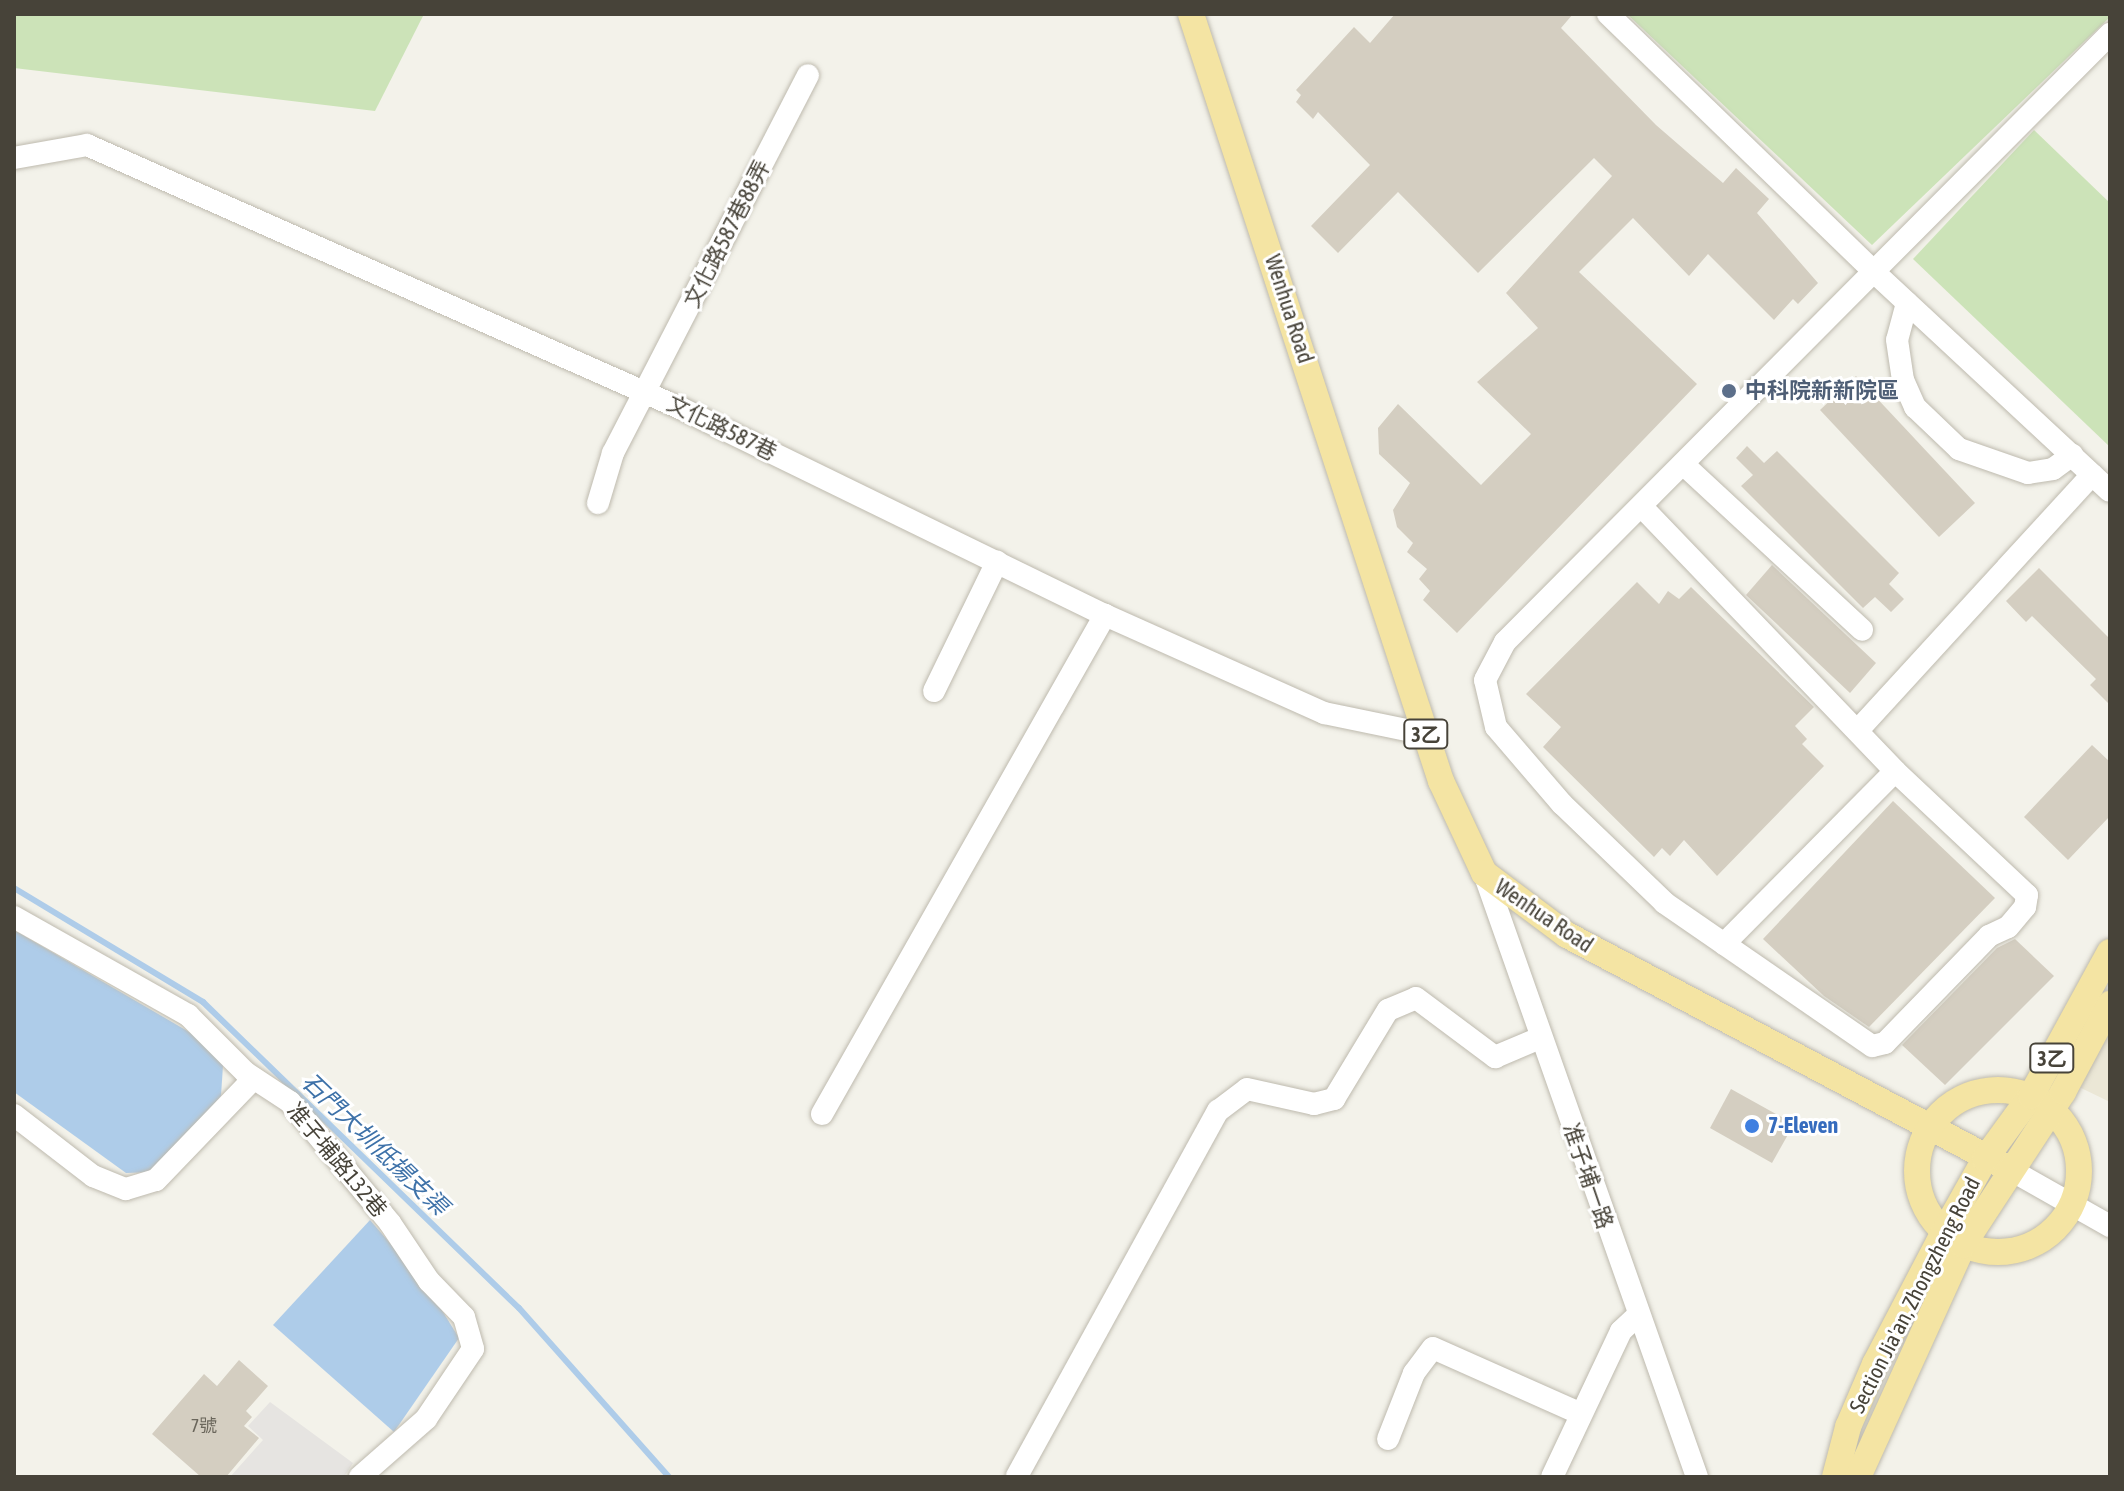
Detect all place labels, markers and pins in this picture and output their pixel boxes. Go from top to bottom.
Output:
place label: 中科院新新院區 [1745,378,1899,404]
marker: 中科院新新院區 [1720,382,1738,400]
place label: 7-Eleven [1768,1113,1838,1139]
marker: 7-Eleven [1743,1117,1761,1135]

